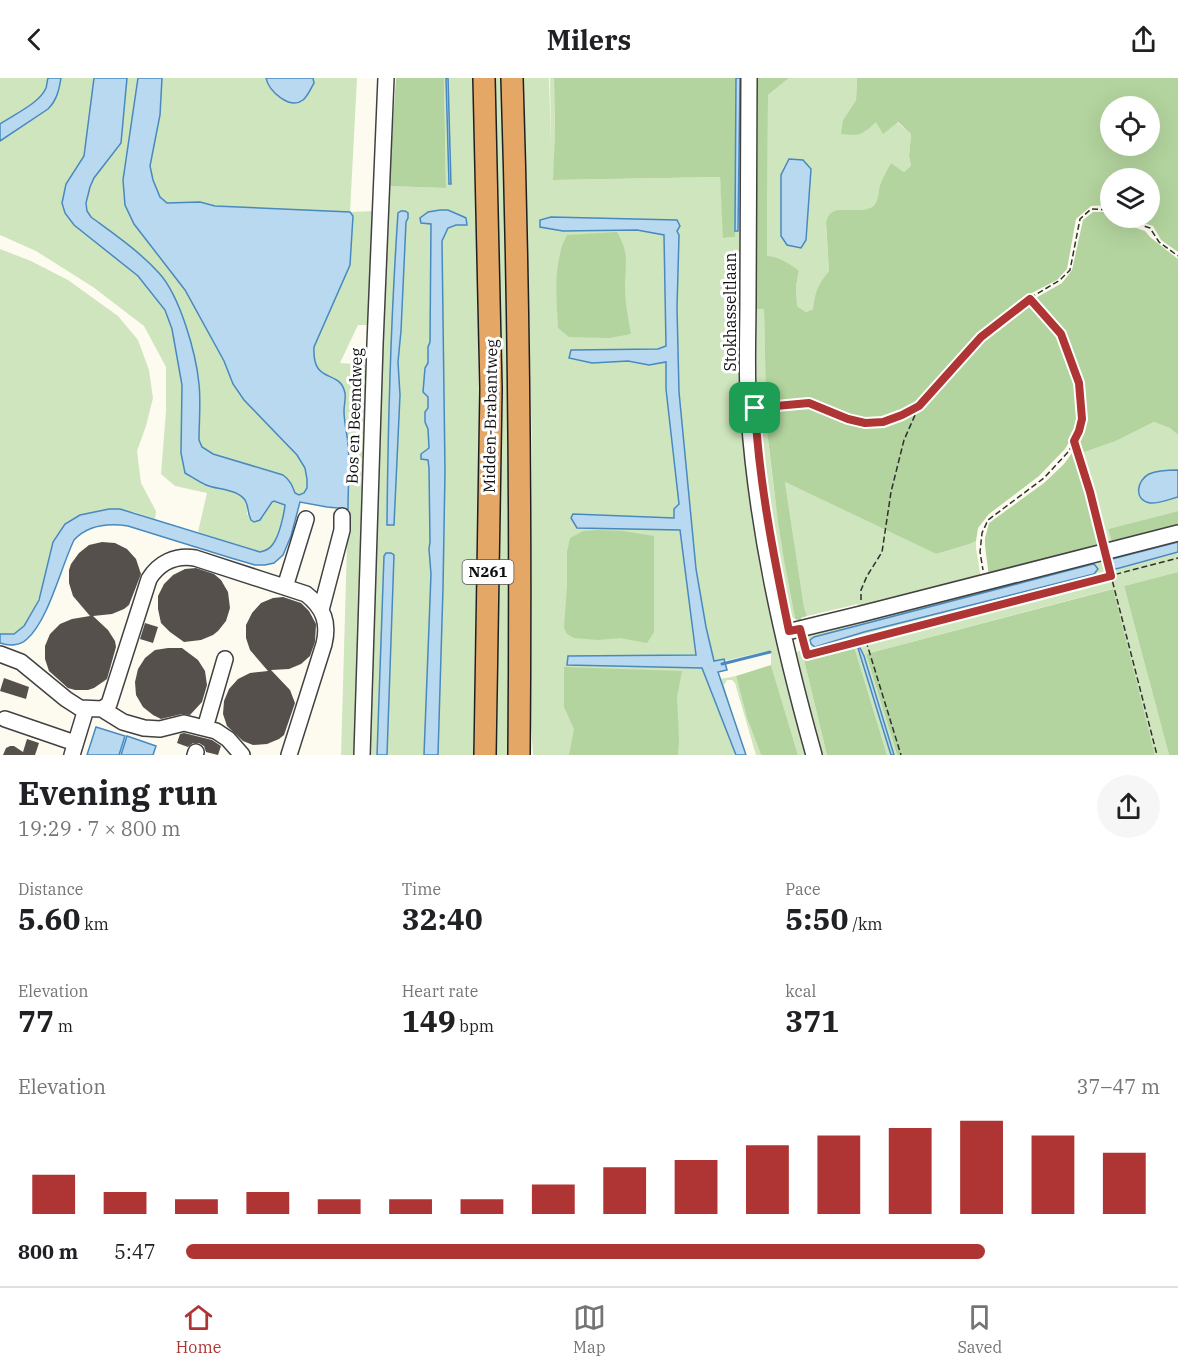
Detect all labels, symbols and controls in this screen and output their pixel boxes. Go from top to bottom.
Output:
text: Milers [547,22,631,57]
icon: back [18,23,51,56]
icon: share [1127,23,1160,56]
map controls [1100,96,1160,228]
button: locate [1100,96,1160,156]
button: layers [1100,168,1160,228]
street label: Stokhasseltlaan [720,252,740,372]
street label: Midden-Brabantweg [479,339,501,493]
street label: Bos en Beemdweg [342,347,366,484]
pin [729,382,780,433]
icon: arrive [738,391,771,424]
road number: N261 [462,560,514,584]
text: Evening run [18,771,218,814]
button: share [1097,775,1160,838]
text: 19:29 · 7 × 800 m [18,815,181,842]
text: Distance [18,879,83,899]
text: Time [402,879,441,899]
text: Pace [785,879,821,899]
text: 5.60 [18,899,80,938]
text: 32:40 [402,899,483,938]
text: 5:50 [785,899,848,938]
text: km [80,914,109,934]
text: /km [848,914,883,934]
text: Elevation [18,981,88,1001]
text: Heart rate [402,981,478,1001]
text: kcal [785,981,816,1001]
text: 77 [18,1001,54,1040]
text: 149 [402,1001,456,1040]
text: 371 [785,1001,839,1040]
text: m [54,1016,73,1036]
text: bpm [456,1016,494,1036]
text: Elevation [18,1073,106,1100]
text: 37–47 m [1077,1073,1160,1100]
text: 800 m [18,1238,78,1265]
text: 5:47 [114,1238,156,1265]
tab: Home [176,1301,221,1357]
tab: Map [573,1301,606,1357]
tab: Saved [957,1301,1002,1357]

